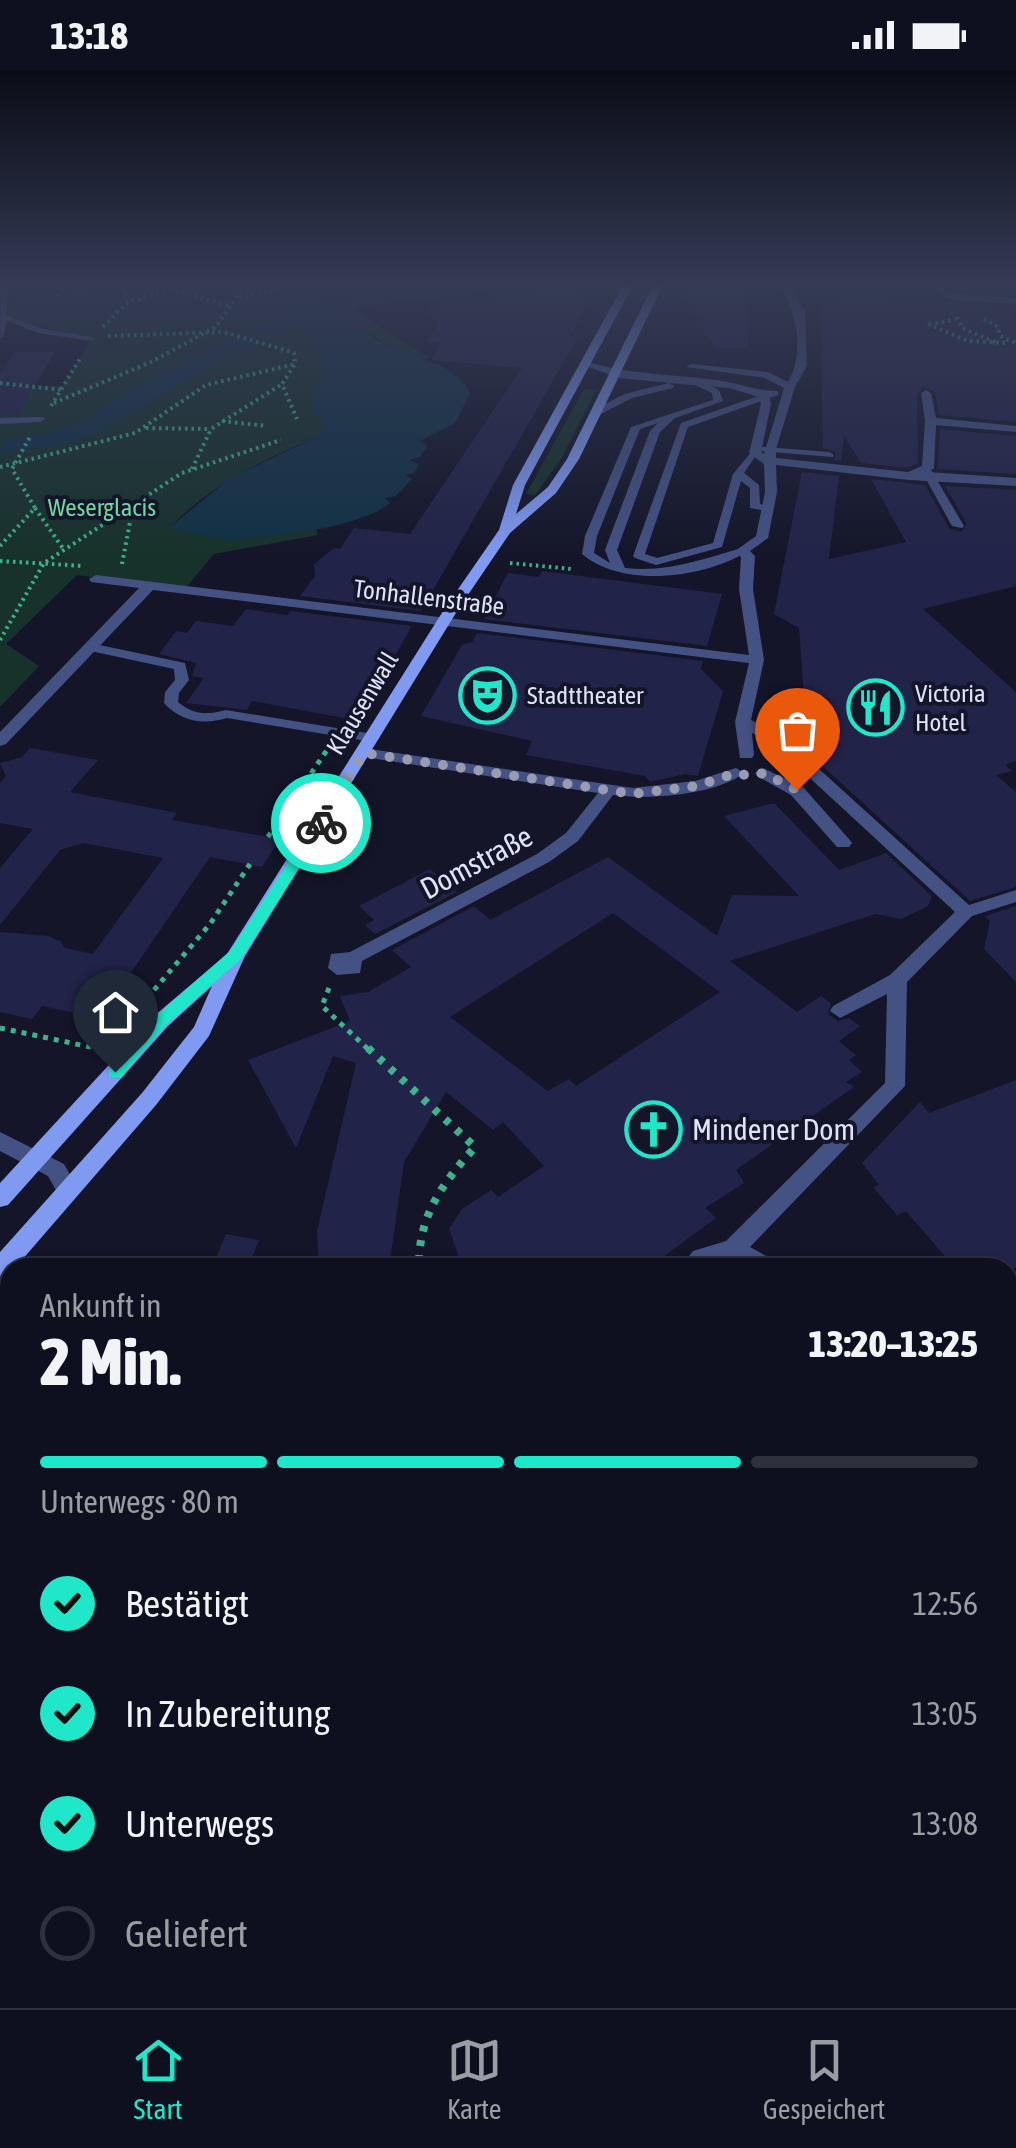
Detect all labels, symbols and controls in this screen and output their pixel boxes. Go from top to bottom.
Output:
text: 13:18 [50,14,128,57]
park label: Weserglacis [48,493,156,521]
street label: Tonhallenstraße [352,574,506,620]
street label: Klausenwall [321,646,404,759]
theatre icon: Stadttheater [458,665,518,725]
restaurant icon: Victoria Hotel [846,677,906,737]
place label: Victoria Hotel [915,679,986,736]
place label: Stadttheater [527,681,644,709]
pin [755,688,840,791]
icon: bag [770,703,825,758]
courier [271,773,371,873]
icon: bike [294,796,349,851]
street label: Domstraße [414,818,538,906]
pin [73,970,158,1073]
icon: home [88,985,143,1040]
church icon: Mindener Dom [623,1099,683,1159]
place label: Mindener Dom [692,1112,855,1146]
text: Ankunft in [40,1287,162,1324]
text: 13:20–13:25 [808,1322,978,1365]
text: 2 Min. [40,1324,181,1399]
text: Unterwegs · 80 m [40,1483,239,1520]
icon: check [40,1576,95,1631]
text: Bestätigt [125,1582,249,1625]
text: 12:56 [912,1585,978,1622]
icon: check [40,1686,95,1741]
text: In Zubereitung [125,1692,330,1735]
text: 13:05 [912,1695,978,1732]
icon: check [40,1796,95,1851]
text: Unterwegs [125,1802,274,1845]
text: 13:08 [912,1805,978,1842]
text: Geliefert [125,1912,248,1955]
tab: Start [131,2033,186,2125]
tab: Karte [447,2033,502,2125]
tab: Gespeichert [763,2033,885,2125]

